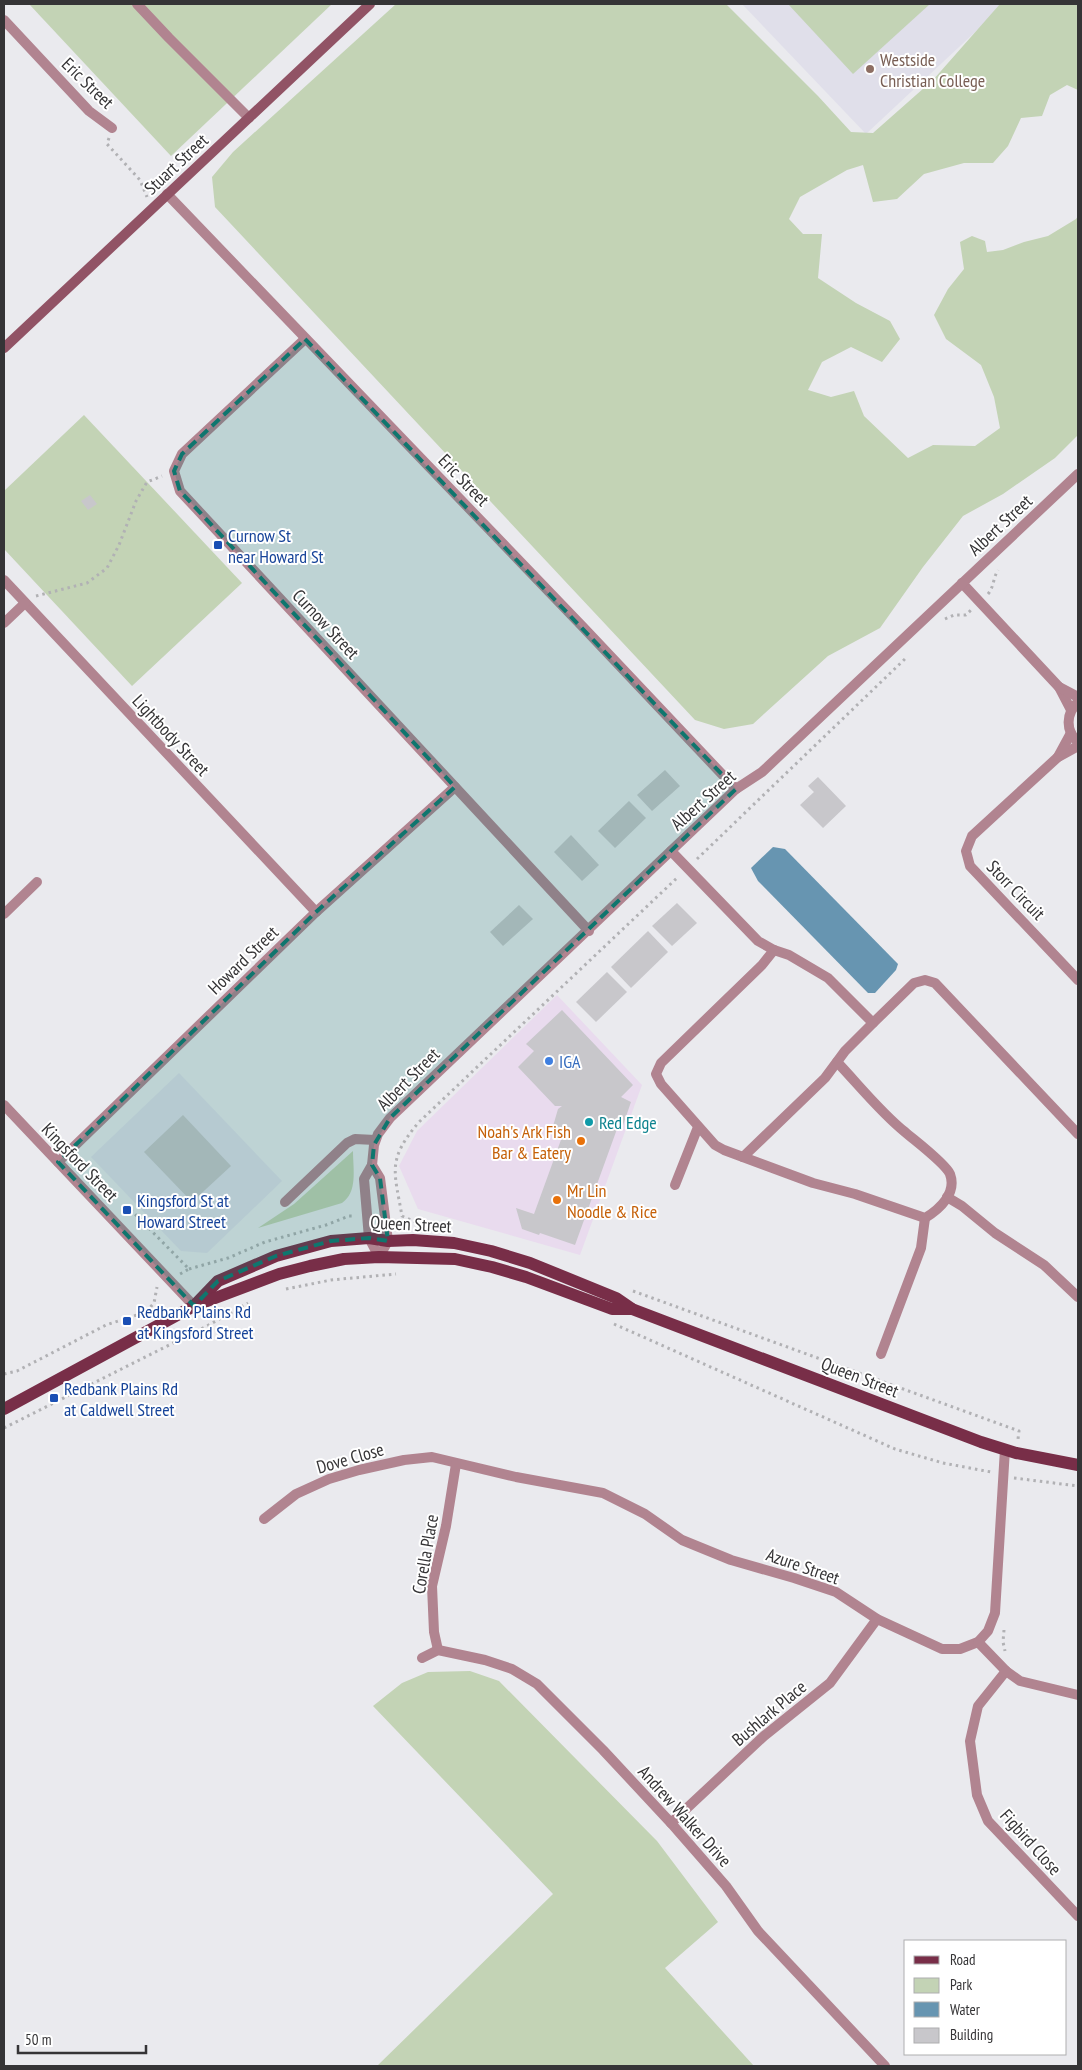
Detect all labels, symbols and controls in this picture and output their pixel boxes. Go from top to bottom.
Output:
place label: Westside Christian College [880,48,985,92]
street label: Eric Street [57,53,119,113]
marker: Westside Christian College [864,63,876,75]
street label: Stuart Street [139,129,213,199]
street label: Eric Street [434,449,494,511]
street label: Albert Street [963,489,1037,560]
place label: Curnow St near Howard St [228,524,324,568]
marker: Curnow St near Howard St [212,539,224,551]
street label: Curnow Street [288,584,364,664]
street label: Lightbody Street [128,690,214,780]
street label: Albert Street [666,765,740,835]
street label: Storr Circuit [982,855,1050,925]
street label: Howard Street [203,921,283,999]
street label: Albert Street [372,1043,444,1115]
place label: IGA [559,1050,581,1073]
marker: IGA [543,1055,555,1067]
place label: Red Edge [599,1111,657,1134]
marker: Red Edge [583,1116,595,1128]
street label: Kingsford Street [37,1118,123,1206]
place label: Noah's Ark Fish Bar & Eatery [478,1120,571,1164]
marker: Noah's Ark Fish Bar & Eatery [575,1135,587,1147]
place label: Mr Lin Noodle & Rice [567,1179,657,1223]
place label: Kingsford St at Howard Street [137,1189,229,1233]
marker: Mr Lin Noodle & Rice [551,1194,563,1206]
marker: Kingsford St at Howard Street [121,1204,133,1216]
street label: Queen Street [370,1210,452,1238]
place label: Redbank Plains Rd at Kingsford Street [137,1300,254,1344]
marker: Redbank Plains Rd at Kingsford Street [121,1315,133,1327]
street label: Queen Street [818,1352,902,1402]
place label: Redbank Plains Rd at Caldwell Street [64,1377,178,1421]
marker: Redbank Plains Rd at Caldwell Street [48,1392,60,1404]
street label: Dove Close [314,1437,386,1479]
street label: Corella Place [407,1512,443,1596]
street label: Azure Street [763,1543,843,1589]
street label: Bushlark Place [727,1675,811,1751]
street label: Andrew Walker Drive [633,1760,737,1872]
street label: Figbird Close [995,1804,1067,1880]
legend [904,1940,1067,2055]
text: Road [950,1950,976,1969]
text: Park [950,1975,972,1994]
text: Water [950,2000,981,2019]
scale bar [18,2022,145,2054]
text: Building [950,2025,993,2044]
text: 50 m [25,2030,51,2049]

